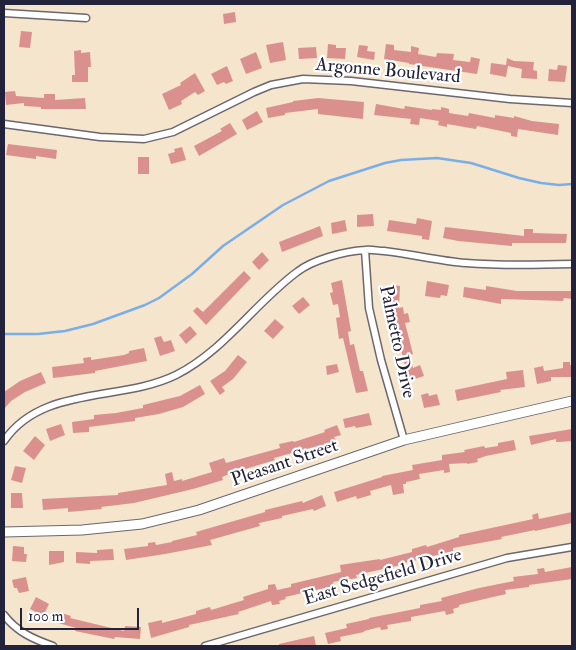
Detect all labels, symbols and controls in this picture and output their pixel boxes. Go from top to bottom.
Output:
street label: Argonne Boulevard [315,54,461,90]
street label: Palmetto Drive [373,283,419,401]
street label: Pleasant Street [229,435,341,493]
street label: East Sedgefield Drive [301,545,465,611]
scale bar [22,598,141,630]
text: 100 m [28,607,63,626]

